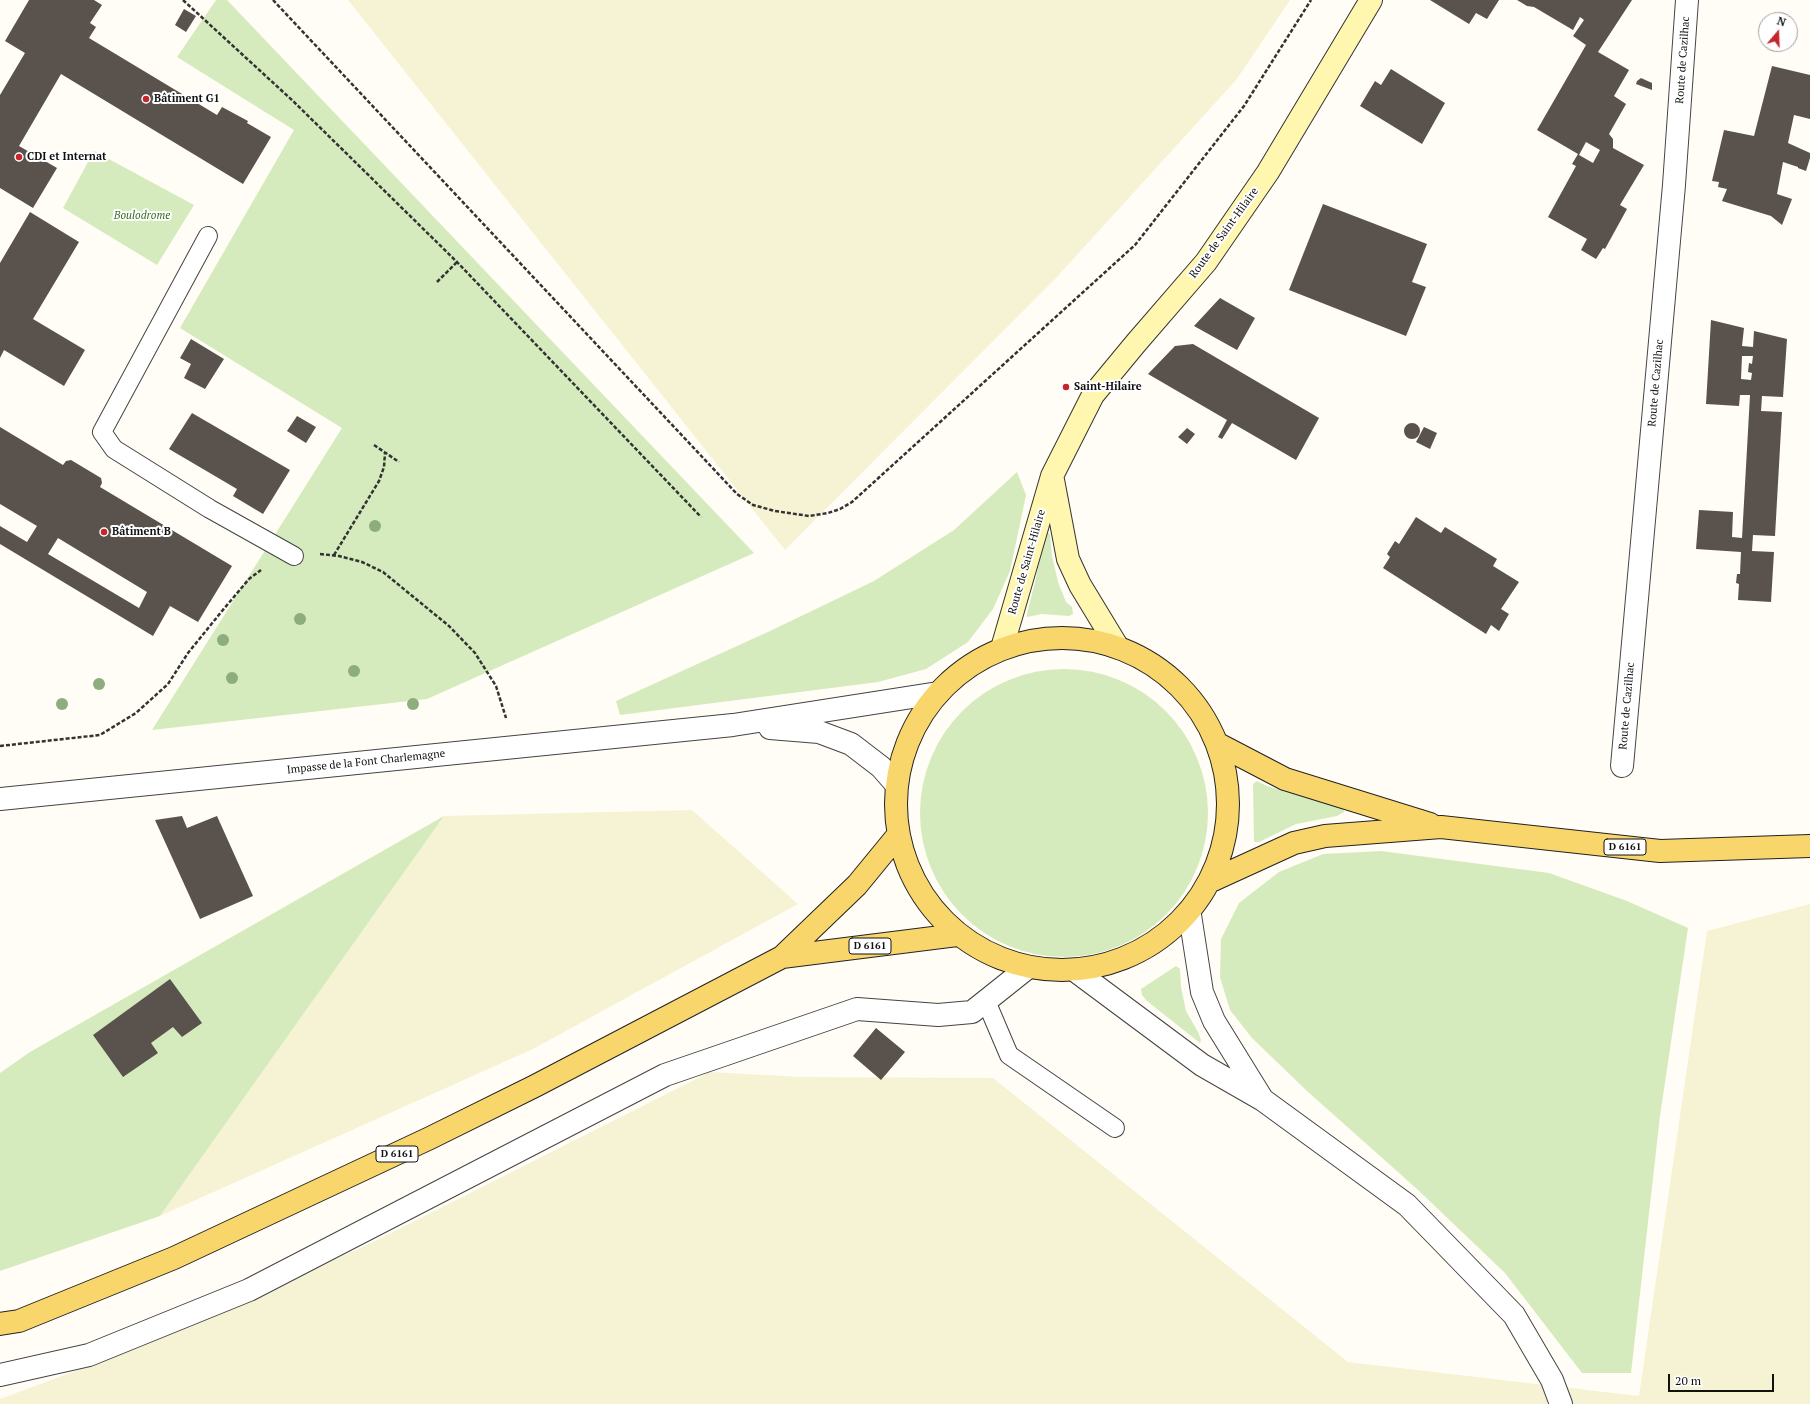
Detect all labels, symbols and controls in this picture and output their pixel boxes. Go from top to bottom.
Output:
north arrow [1758,12,1798,52]
text: N [1775,14,1788,30]
street label: Route de Cazilhac [1673,16,1693,104]
place label: Bâtiment G1 [154,92,220,106]
marker: Bâtiment G1 [141,94,151,104]
place label: CDI et Internat [27,150,106,164]
marker: CDI et Internat [14,152,24,162]
street label: Route de Saint-Hilaire [1187,185,1261,281]
park label: Boulodrome [114,209,170,223]
street label: Route de Cazilhac [1646,339,1666,427]
place label: Saint-Hilaire [1074,380,1142,394]
marker: Saint-Hilaire [1061,382,1071,392]
street label: Route de Saint-Hilaire [1006,508,1048,616]
place label: Bâtiment B [112,525,171,539]
marker: Bâtiment B [99,527,109,537]
street label: Route de Cazilhac [1617,662,1637,750]
street label: Impasse de la Font Charlemagne [286,747,446,777]
road number: D 6161 [1604,839,1646,855]
road number: D 6161 [849,938,891,954]
road number: D 6161 [376,1146,418,1162]
scale bar [1670,1366,1776,1392]
text: 20 m [1675,1373,1701,1388]

